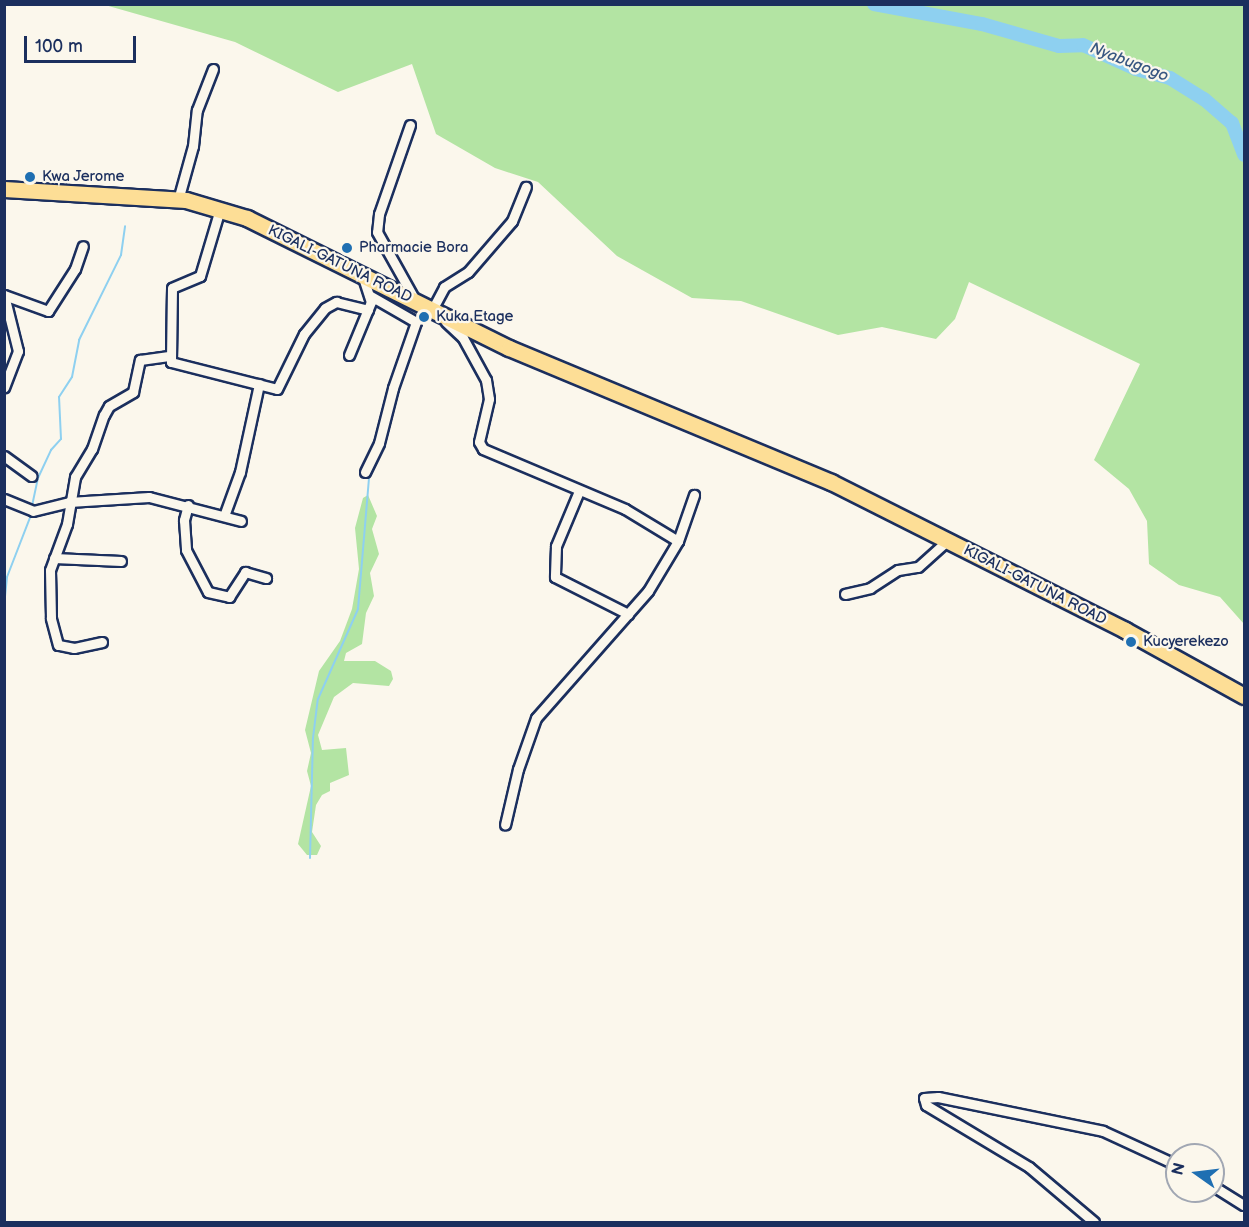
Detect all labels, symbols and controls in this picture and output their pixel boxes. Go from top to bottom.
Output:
scale bar [27,24,140,62]
text: 100 m [35,36,83,57]
water label: Nyabugogo [1087,39,1171,87]
place label: Kwa Jerome [42,168,125,186]
marker: Kwa Jerome [23,170,37,184]
street label: KIGALI-GATUNA ROAD [265,221,415,307]
place label: Pharmacie Bora [359,239,468,257]
marker: Pharmacie Bora [340,241,354,255]
place label: Kuka Etage [436,308,513,326]
marker: Kuka Etage [417,310,431,324]
street label: KIGALI-GATUNA ROAD [960,541,1110,629]
place label: Kucyerekezo [1143,633,1229,651]
marker: Kucyerekezo [1124,635,1138,649]
north arrow [1165,1143,1225,1203]
text: N [1168,1161,1190,1177]

